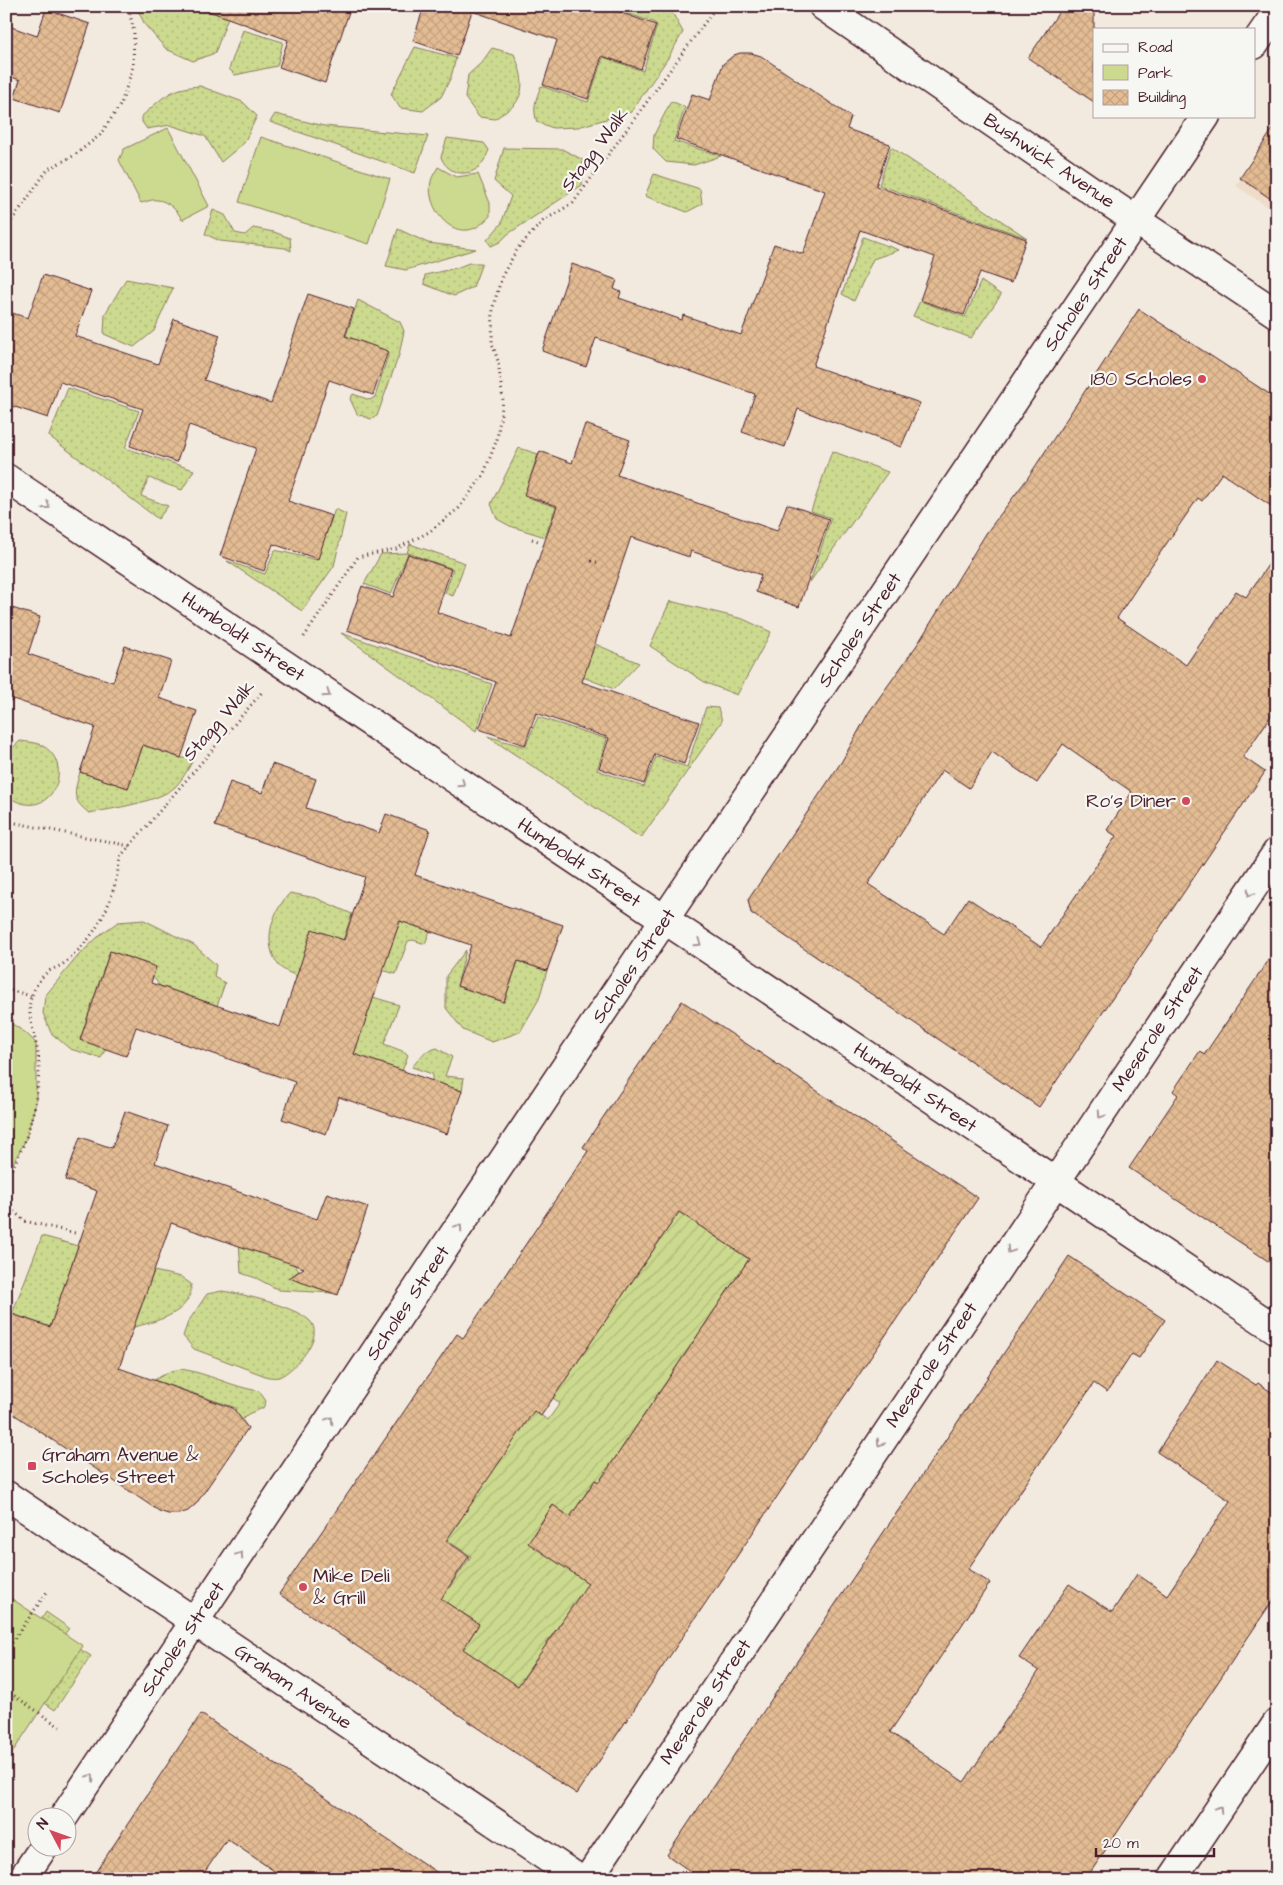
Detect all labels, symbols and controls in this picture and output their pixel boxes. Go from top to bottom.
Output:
legend [1093,28,1256,118]
text: Road [1138,37,1173,58]
text: Park [1138,63,1173,84]
text: Building [1138,87,1186,109]
street label: Stagg Walk [554,102,637,198]
street label: Bushwick Avenue [978,107,1120,215]
street label: Scholes Street [1038,231,1135,357]
place label: 180 Scholes [1091,366,1192,393]
marker: 180 Scholes [1196,373,1208,385]
one-way arrow [41,499,50,509]
street label: Scholes Street [812,567,909,693]
street label: Humboldt Street [176,586,310,689]
street label: Stagg Walk [176,675,263,768]
one-way arrow [321,688,331,697]
one-way arrow [456,778,465,788]
place label: Ro's Diner [1086,788,1177,815]
marker: Ro's Diner [1180,795,1192,807]
street label: Humboldt Street [512,812,646,915]
one-way arrow [1246,888,1256,897]
street label: Scholes Street [586,903,683,1029]
one-way arrow [693,937,702,946]
street label: Meserole Street [1106,960,1210,1097]
street label: Humboldt Street [848,1037,982,1140]
one-way arrow [1097,1110,1107,1119]
one-way arrow [453,1223,462,1232]
street label: Scholes Street [360,1240,457,1366]
one-way arrow [1007,1244,1016,1253]
street label: Meserole Street [880,1296,984,1433]
one-way arrow [324,1416,333,1426]
one-way arrow [877,1437,886,1446]
place label: Graham Avenue & Scholes Street [42,1442,199,1491]
marker: Graham Avenue & Scholes Street [26,1460,38,1472]
one-way arrow [234,1551,243,1561]
place label: Mike Deli & Grill [313,1563,390,1612]
street label: Scholes Street [135,1576,232,1702]
marker: Mike Deli & Grill [297,1581,309,1593]
street label: Meserole Street [654,1633,758,1770]
street label: Graham Avenue [229,1638,357,1736]
one-way arrow [84,1773,94,1782]
one-way arrow [1213,1806,1222,1815]
north arrow [28,1808,78,1858]
text: N [33,1814,54,1834]
scale bar [1096,1825,1213,1857]
text: 20 m [1103,1833,1139,1854]

